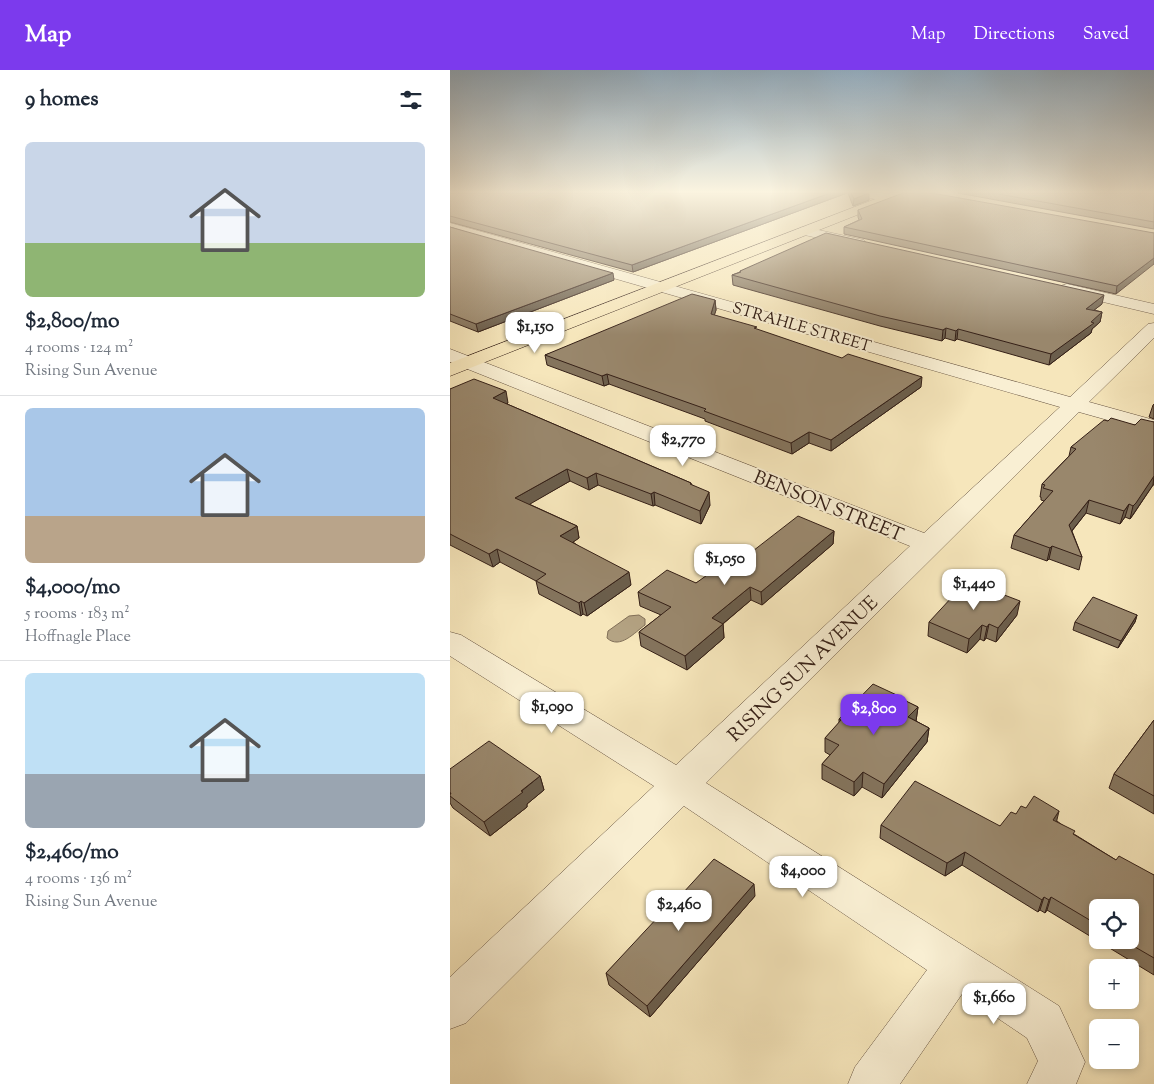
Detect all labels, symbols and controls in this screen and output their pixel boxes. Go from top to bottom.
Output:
text: Map [25,18,71,52]
text: Map [911,22,946,48]
text: Directions [974,22,1055,48]
text: Saved [1083,22,1129,48]
text: 9 homes [25,85,98,115]
icon: filters [397,86,425,114]
icon: home [180,175,270,265]
street label: STRAHLE STREET [729,298,873,359]
text: $2,800/mo [25,307,120,337]
pin: $1,150 [494,312,576,354]
text: $1,150 [516,316,554,339]
text: 4 rooms · 124 m² [25,337,133,360]
text: Rising Sun Avenue [25,360,157,383]
pin: $2,770 [642,424,724,467]
text: $2,770 [661,429,705,452]
icon: home [180,440,270,530]
street label: BENSON STREET [749,465,907,550]
pin: $1,050 [684,544,766,586]
text: $1,050 [705,548,745,571]
pin: $1,440 [933,568,1015,611]
text: $4,000/mo [25,573,120,603]
text: $1,440 [953,573,995,596]
street label: RISING SUN AVENUE [722,590,885,749]
text: 5 rooms · 183 m² [25,603,130,626]
text: Hoffnagle Place [25,626,131,649]
pin: $1,090 [511,692,593,734]
pin: $2,800 [833,694,915,736]
text: $1,090 [531,696,573,719]
text: $2,800 [852,698,896,721]
icon: home [180,705,270,795]
text: $2,460/mo [25,838,119,868]
pin: $4,000 [762,856,844,898]
text: $4,000 [780,860,826,883]
text: 4 rooms · 136 m² [25,868,132,891]
pin: $2,460 [638,890,720,932]
text: Rising Sun Avenue [25,891,157,914]
text: $2,460 [657,894,701,917]
map controls [1089,899,1139,1069]
button: locate [1089,899,1139,949]
button: + [1089,959,1139,1009]
pin: $1,660 [953,982,1035,1025]
text: $1,660 [973,987,1015,1010]
button: − [1089,1019,1139,1069]

